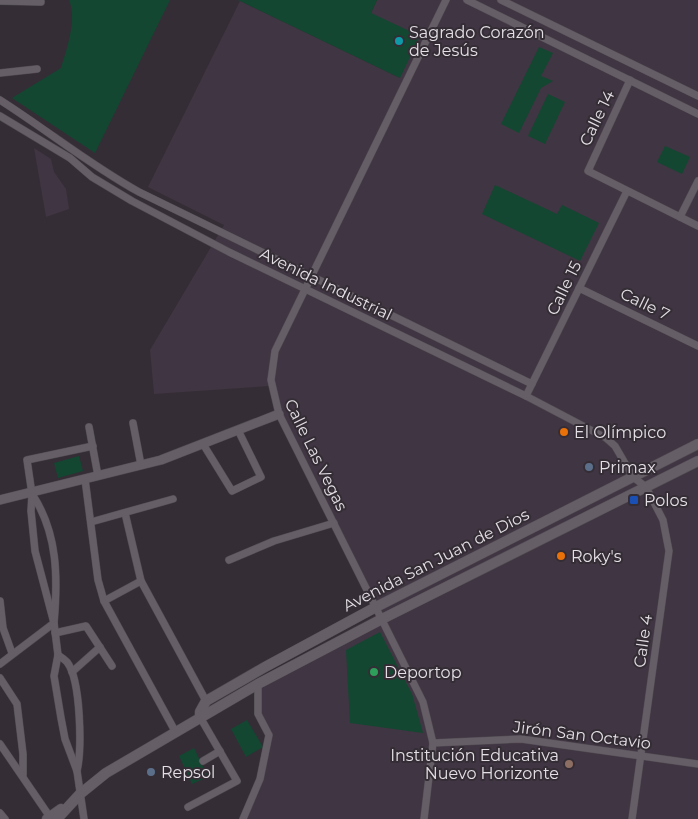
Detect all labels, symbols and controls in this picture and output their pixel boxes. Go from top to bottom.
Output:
place label: Sagrado Corazón de Jesús [409,23,545,60]
marker: Sagrado Corazón de Jesús [393,35,405,47]
street label: Calle 14 [575,87,619,149]
street label: Avenida Industrial [257,244,395,324]
street label: Calle 15 [543,258,585,318]
street label: Calle 7 [617,284,673,324]
street label: Calle Las Vegas [281,396,351,514]
place label: El Olímpico [574,423,666,442]
marker: El Olímpico [558,426,570,438]
place label: Primax [599,458,656,477]
marker: Primax [583,461,595,473]
place label: Polos [644,491,688,510]
marker: Polos [628,494,640,506]
street label: Avenida San Juan de Dios [340,505,532,615]
place label: Roky's [571,547,622,566]
marker: Roky's [555,550,567,562]
street label: Calle 4 [630,613,656,669]
place label: Deportop [384,663,462,682]
marker: Deportop [368,666,380,678]
street label: Jirón San Octavio [511,717,652,753]
place label: Institución Educativa Nuevo Horizonte [390,746,559,783]
marker: Institución Educativa Nuevo Horizonte [563,758,575,770]
place label: Repsol [161,763,215,782]
marker: Repsol [145,766,157,778]

